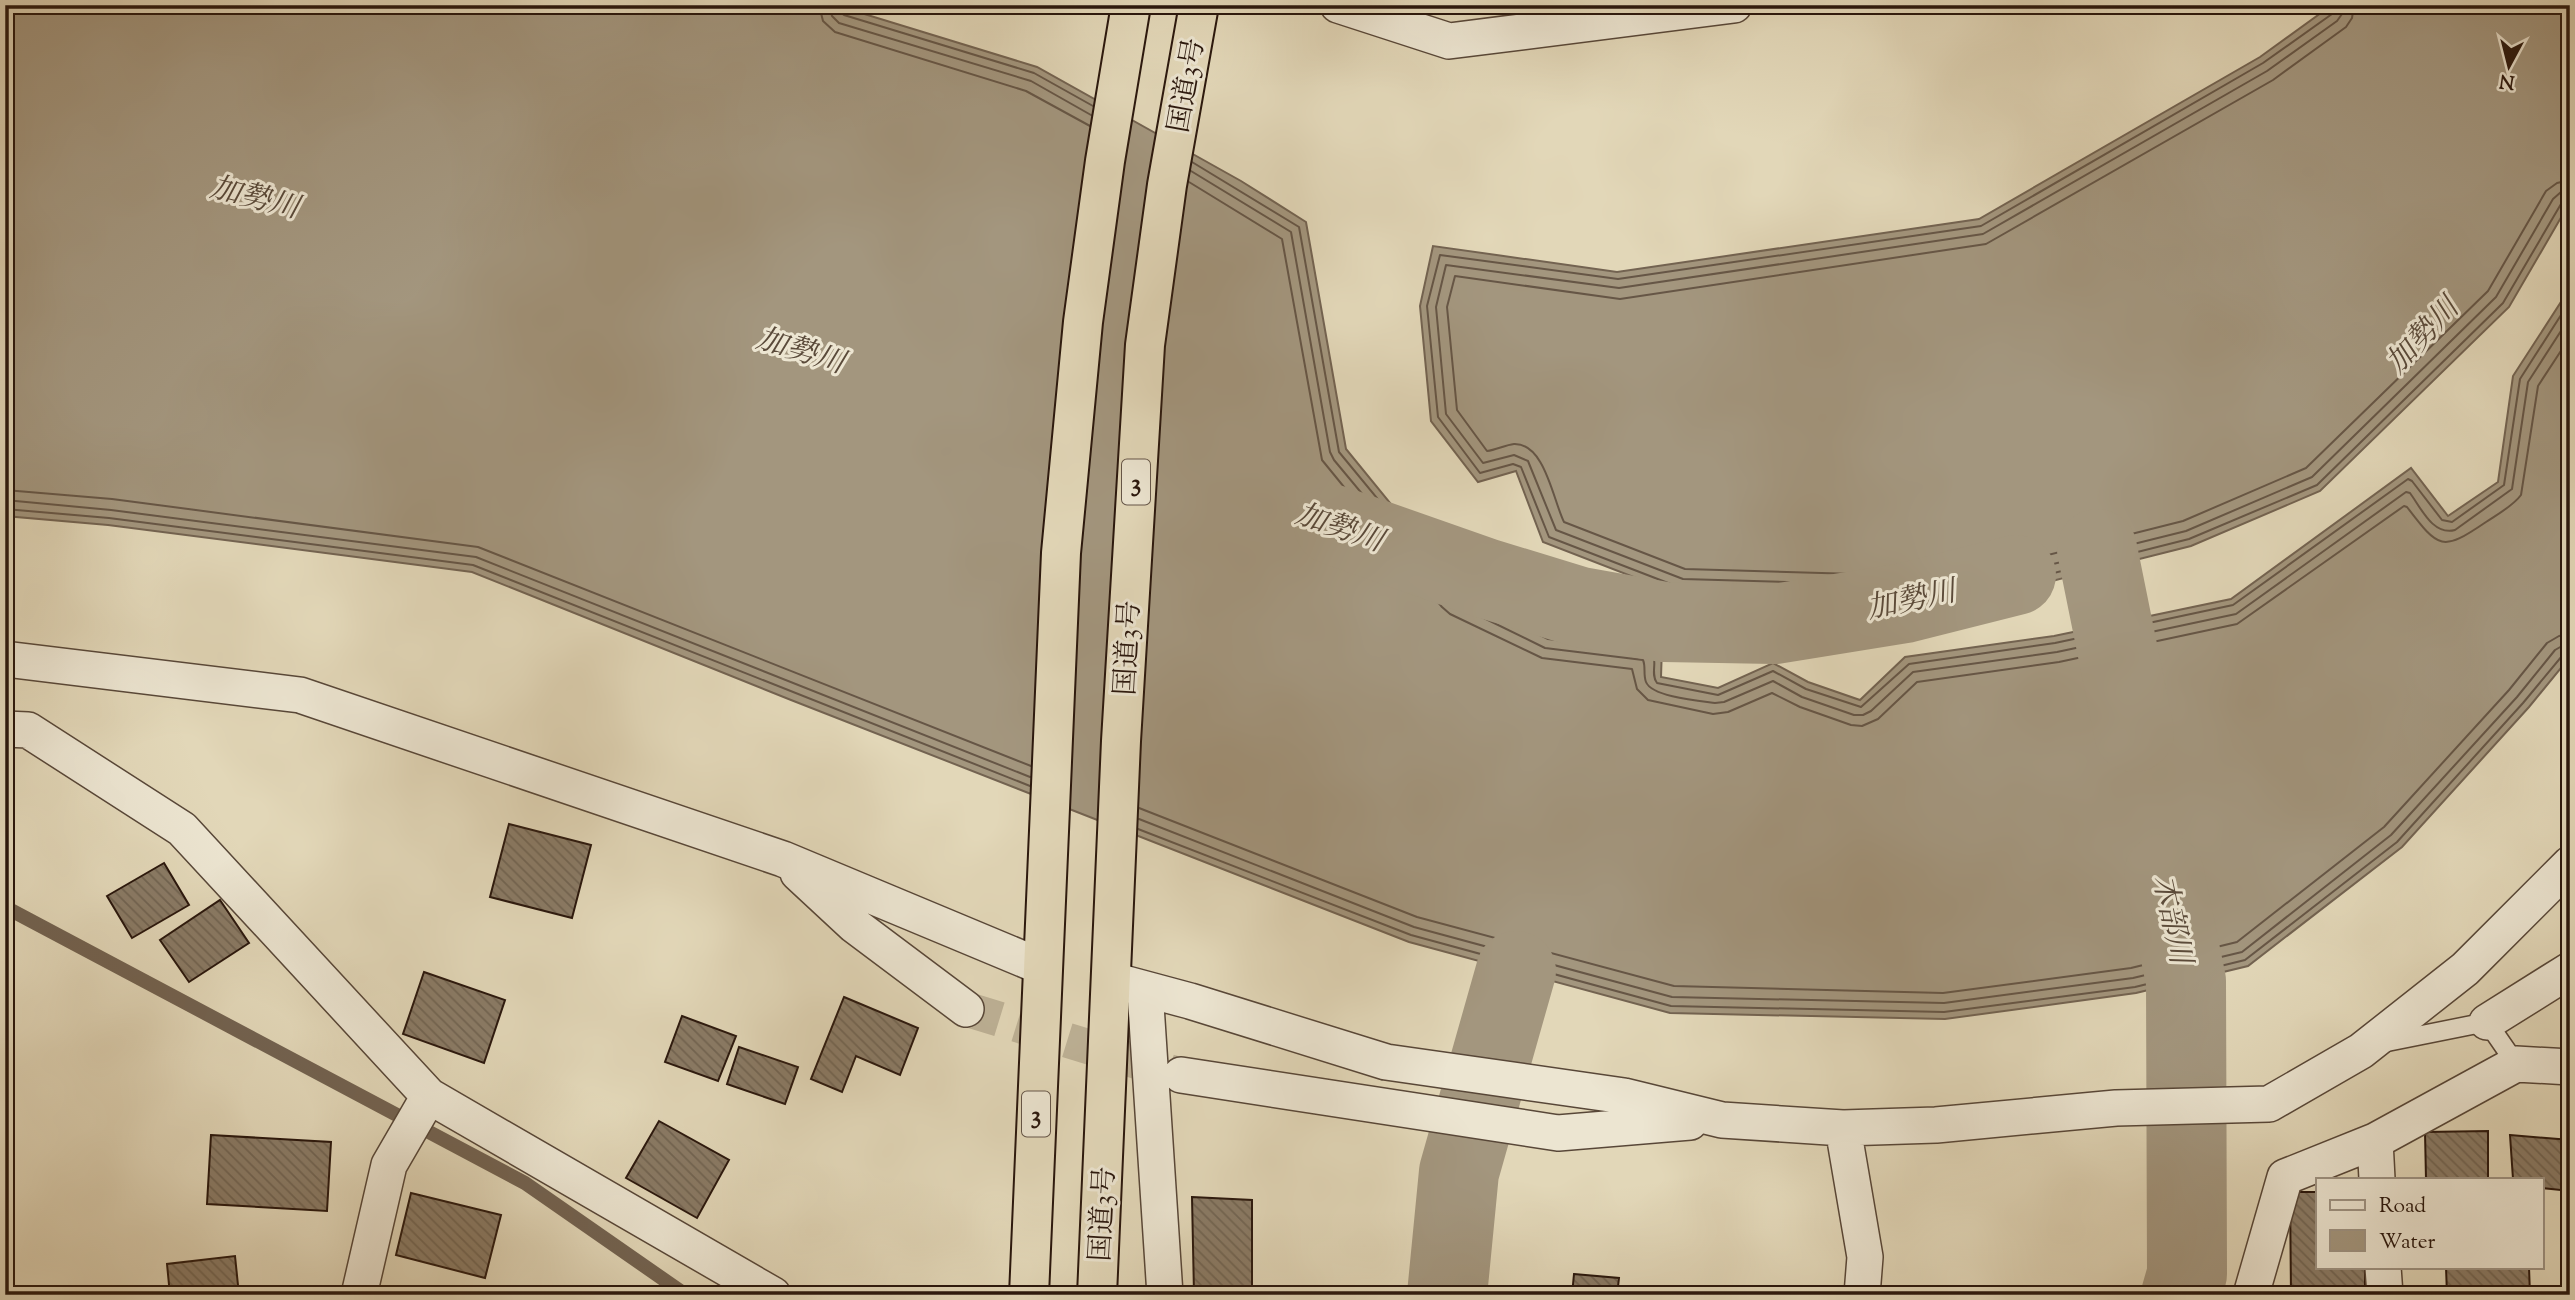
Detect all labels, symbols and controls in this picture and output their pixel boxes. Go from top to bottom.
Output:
north arrow [2474,32,2544,102]
street label: 国道3号 [1160,35,1216,136]
text: N [2498,66,2516,95]
water label: 加勢川 [206,168,306,232]
water label: 加勢川 [2377,287,2472,384]
water label: 加勢川 [751,319,852,387]
road number: 3 [1122,460,1150,504]
water label: 加勢川 [1290,494,1392,565]
water label: 加勢川 [1863,570,1963,632]
street label: 国道3号 [1107,600,1151,697]
water label: 木部川 [2140,871,2202,971]
road number: 3 [1022,1092,1050,1136]
street label: 国道3号 [1082,1166,1126,1263]
legend [2316,1178,2544,1268]
text: Road [2379,1192,2426,1222]
text: Water [2379,1228,2436,1258]

